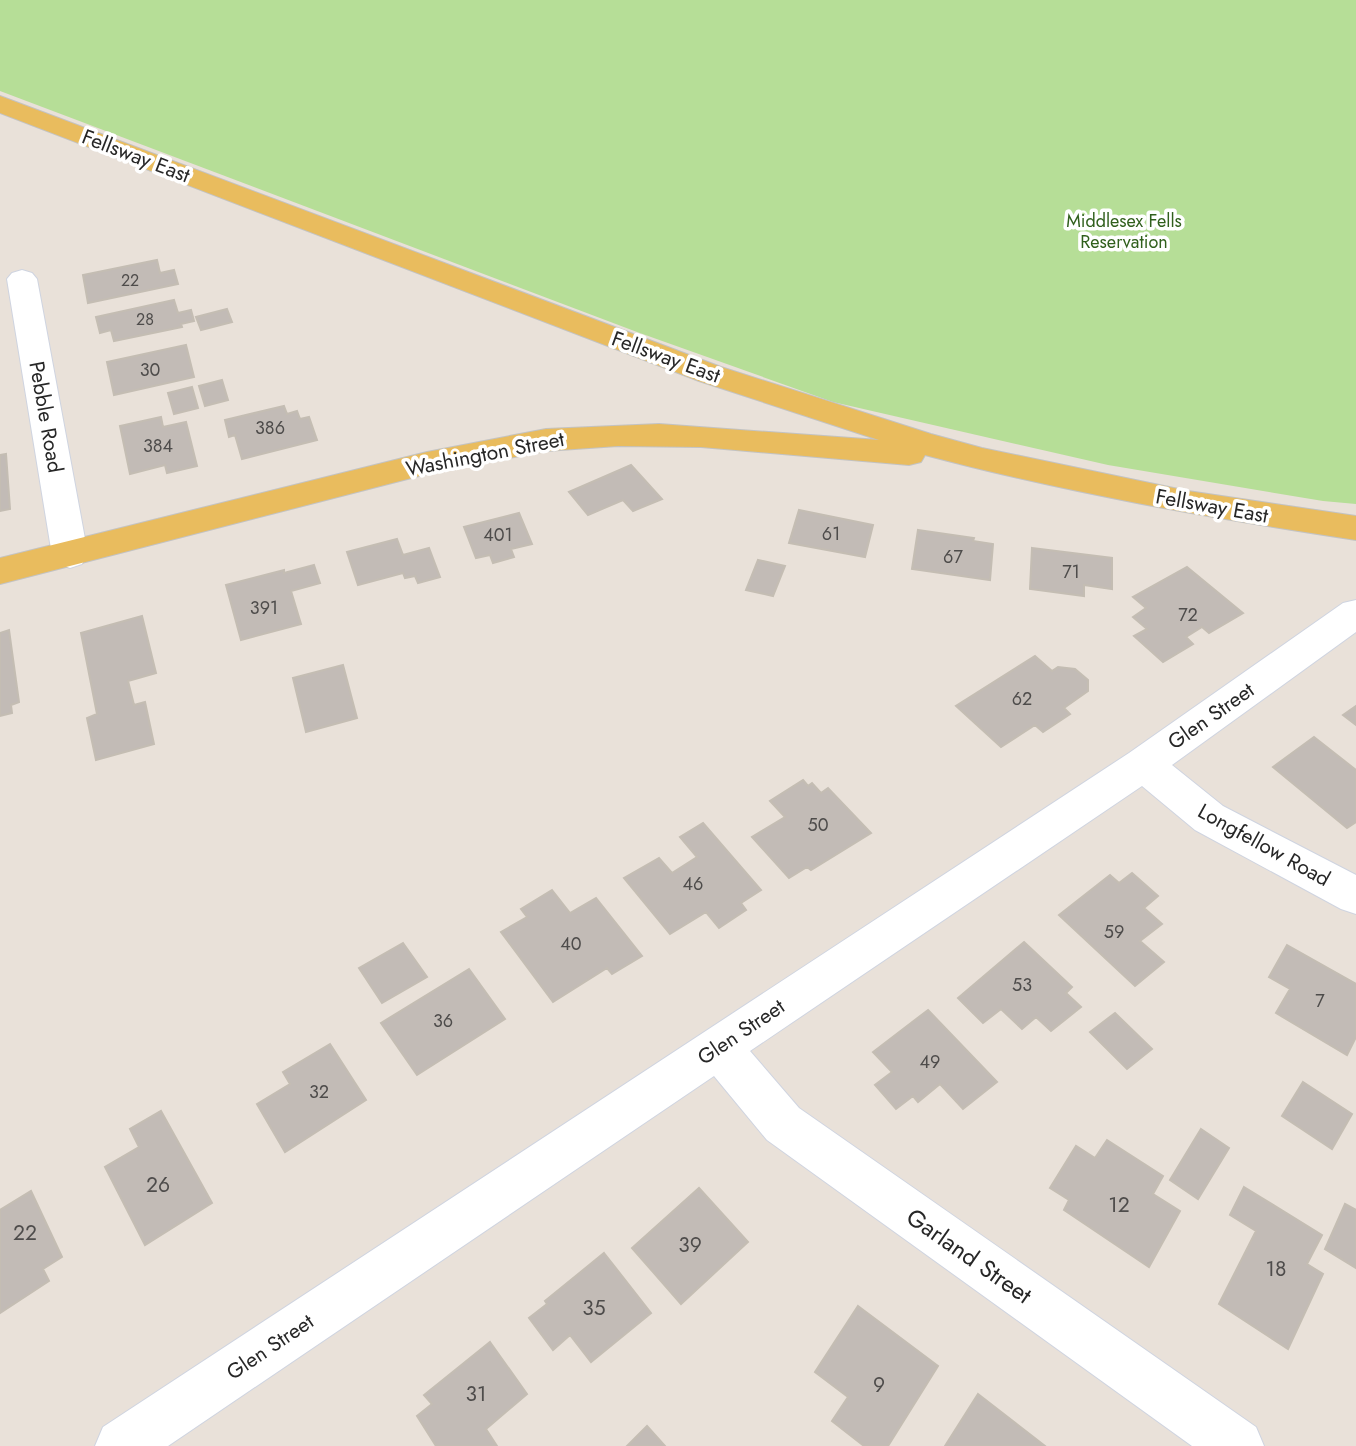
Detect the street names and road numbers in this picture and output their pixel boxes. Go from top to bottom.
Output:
street label: Fellsway East [78,122,194,190]
street label: Fellsway East [607,323,725,391]
street label: Pebble Road [21,359,71,475]
street label: Washington Street [403,424,567,484]
street label: Fellsway East [1153,481,1271,531]
street label: Glen Street [1162,675,1260,757]
street label: Longfellow Road [1192,796,1336,894]
street label: Glen Street [691,992,791,1072]
street label: Garland Street [899,1199,1039,1312]
street label: Glen Street [220,1307,320,1387]

